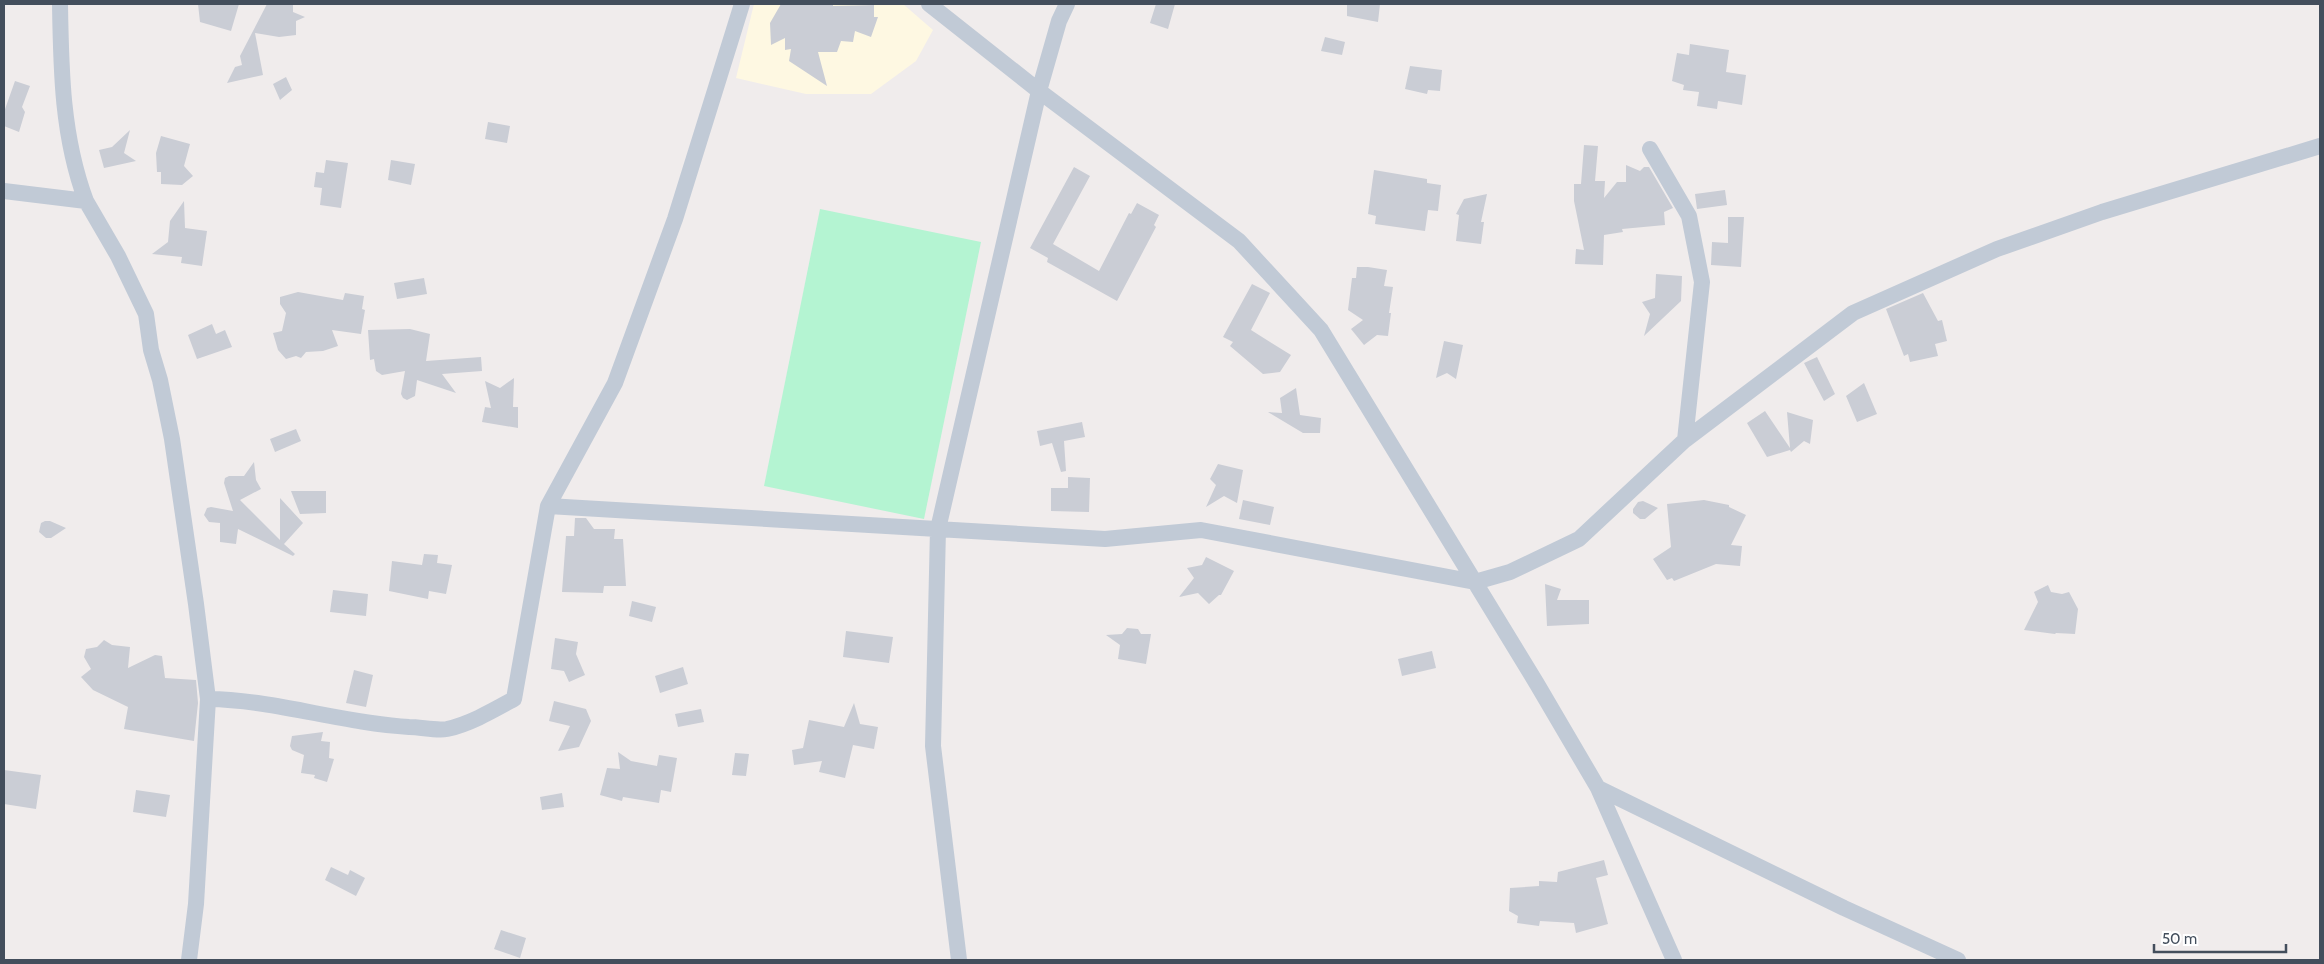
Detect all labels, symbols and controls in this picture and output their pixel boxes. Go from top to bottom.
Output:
scale bar [2154,922,2286,954]
text: 50 m [2162,930,2197,948]

